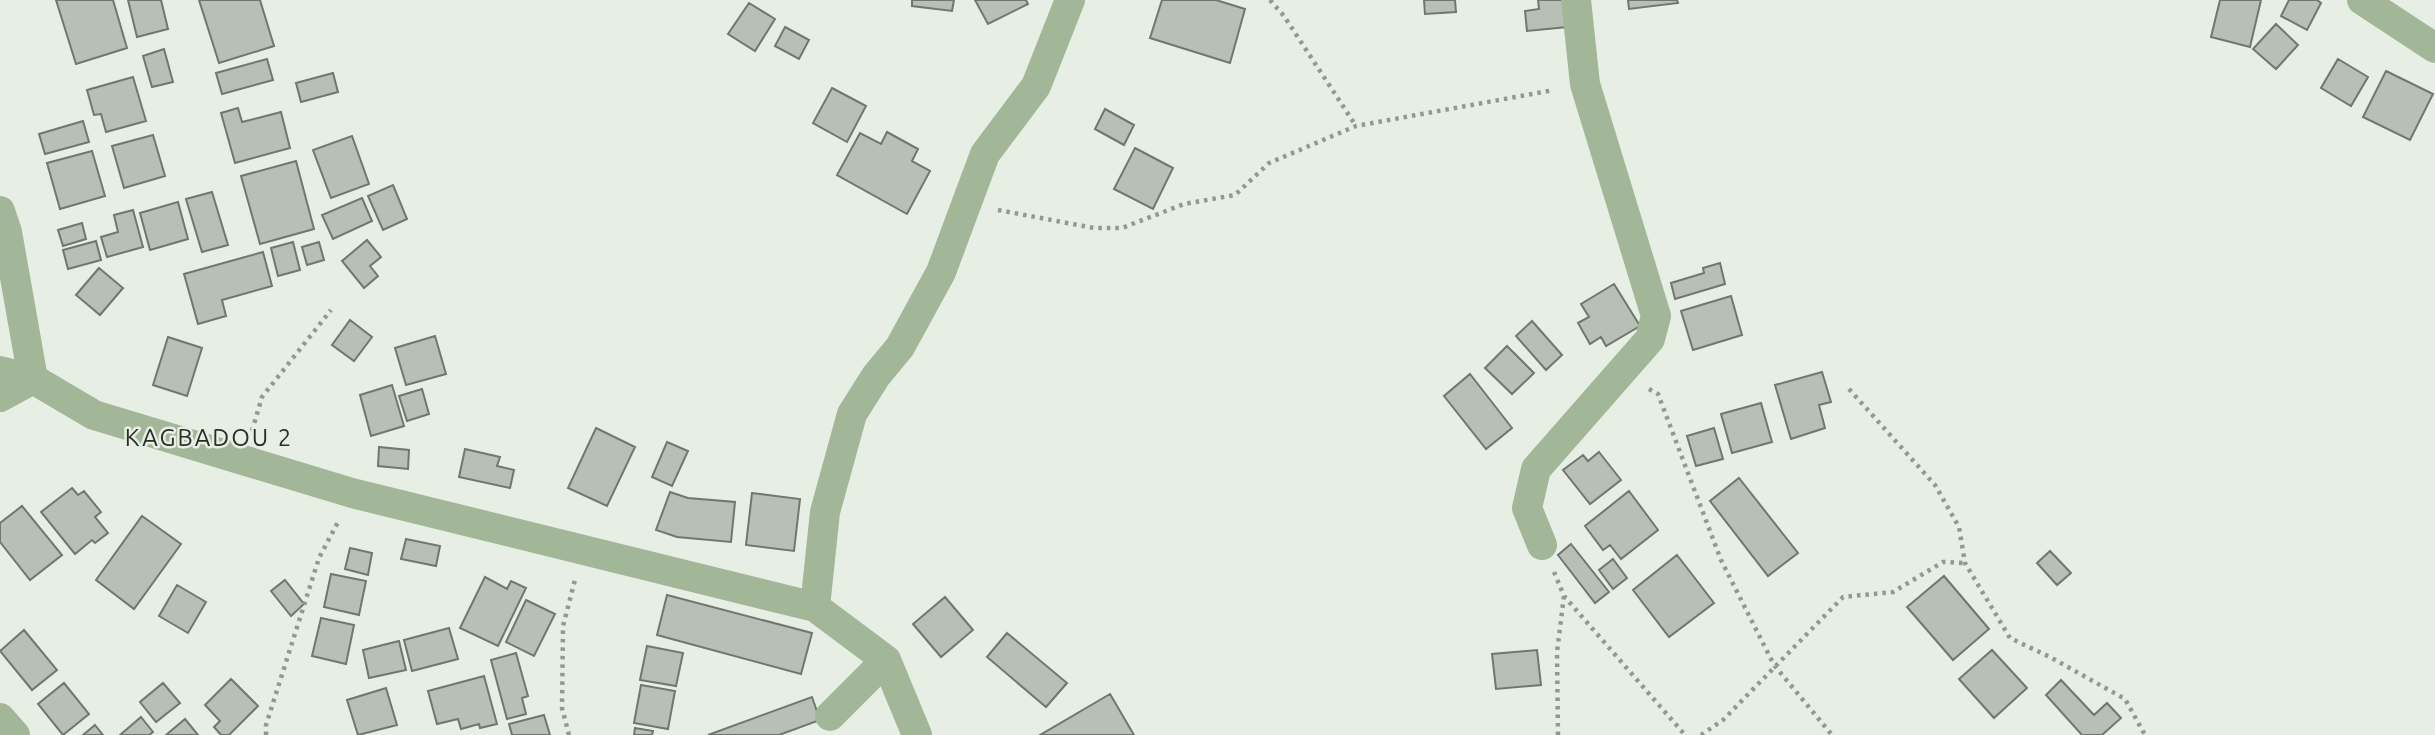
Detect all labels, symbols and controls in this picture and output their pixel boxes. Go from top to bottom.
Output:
district label: KAGBADOU 2 [125,424,293,451]

